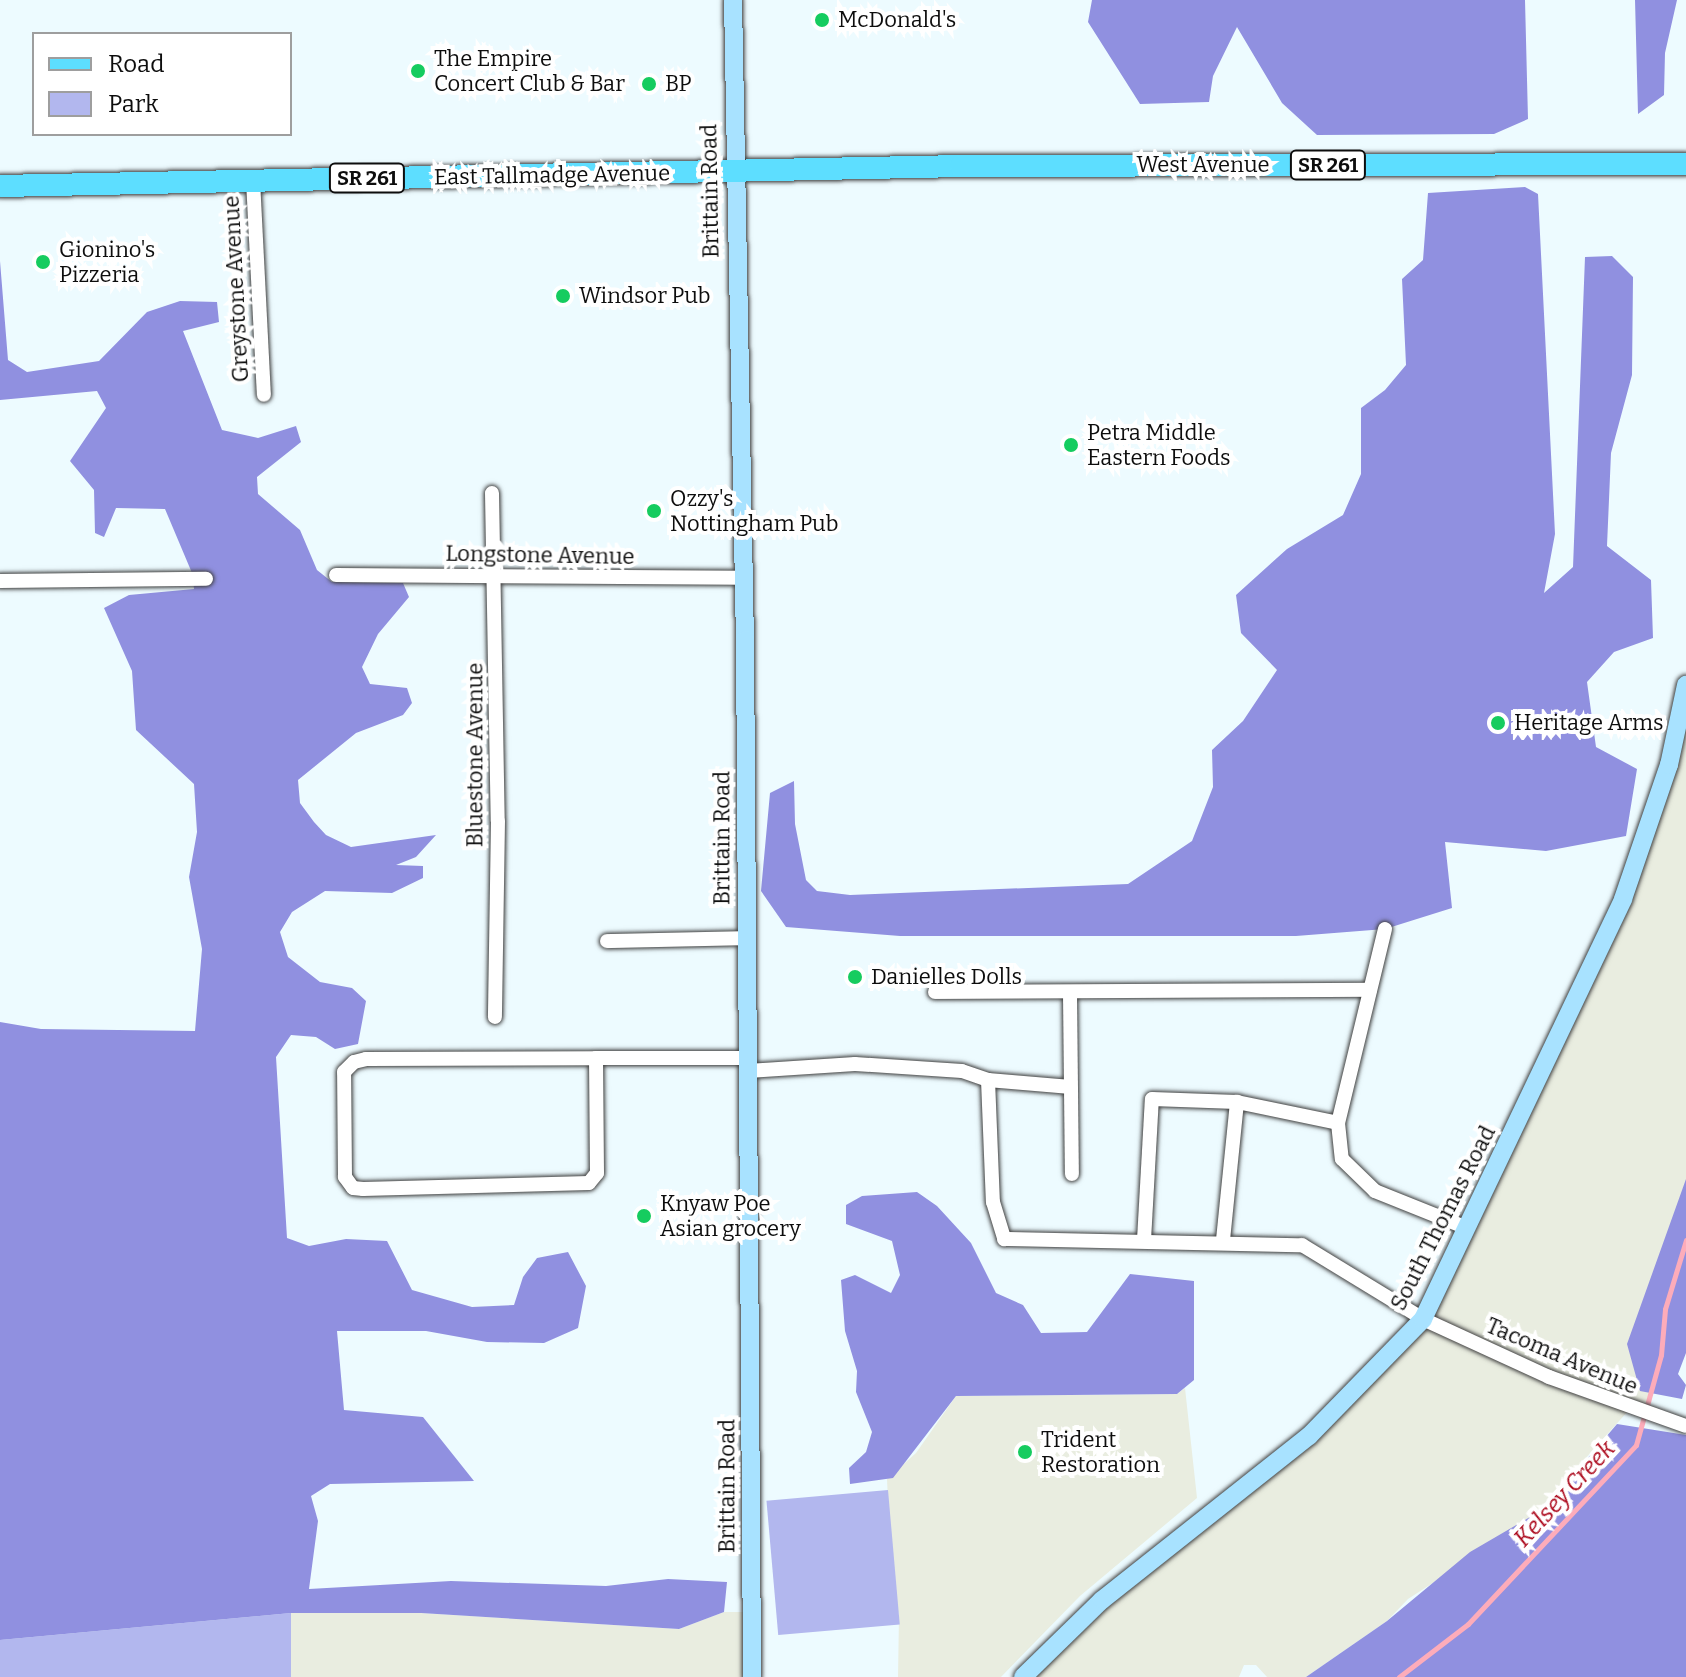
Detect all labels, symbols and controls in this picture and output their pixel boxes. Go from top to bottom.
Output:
place label: McDonald's [838,7,956,33]
marker: McDonald's [813,11,831,29]
legend [32,32,292,136]
place label: The Empire Concert Club & Bar [434,45,625,96]
text: Road [108,50,164,78]
marker: The Empire Concert Club & Bar [409,62,427,80]
place label: BP [665,71,692,97]
marker: BP [640,75,658,93]
text: Park [108,90,159,118]
street label: Brittain Road [696,124,724,258]
road number: SR 261 [1288,149,1368,181]
street label: West Avenue [1136,152,1270,178]
street label: East Tallmadge Avenue [434,160,670,190]
road number: SR 261 [327,162,407,194]
street label: Greystone Avenue [218,195,254,383]
place label: Gionino's Pizzeria [59,236,155,288]
marker: Gionino's Pizzeria [34,253,52,271]
place label: Windsor Pub [579,283,711,309]
marker: Windsor Pub [554,287,572,305]
place label: Petra Middle Eastern Foods [1087,419,1230,470]
marker: Petra Middle Eastern Foods [1062,436,1080,454]
place label: Ozzy's Nottingham Pub [670,485,838,536]
marker: Ozzy's Nottingham Pub [645,502,663,520]
street label: Longstone Avenue [445,540,635,570]
street label: Bluestone Avenue [462,663,488,847]
place label: Heritage Arms [1514,710,1663,736]
marker: Heritage Arms [1489,714,1507,732]
street label: Brittain Road [709,771,735,905]
place label: Danielles Dolls [871,964,1022,990]
marker: Danielles Dolls [846,968,864,986]
street label: South Thomas Road [1385,1121,1501,1315]
place label: Knyaw Poe Asian grocery [660,1190,801,1242]
marker: Knyaw Poe Asian grocery [635,1207,653,1225]
street label: Tacoma Avenue [1482,1312,1642,1400]
street label: Brittain Road [714,1419,740,1553]
place label: Trident Restoration [1041,1426,1160,1478]
water label: Kelsey Creek [1508,1435,1622,1553]
marker: Trident Restoration [1016,1443,1034,1461]

